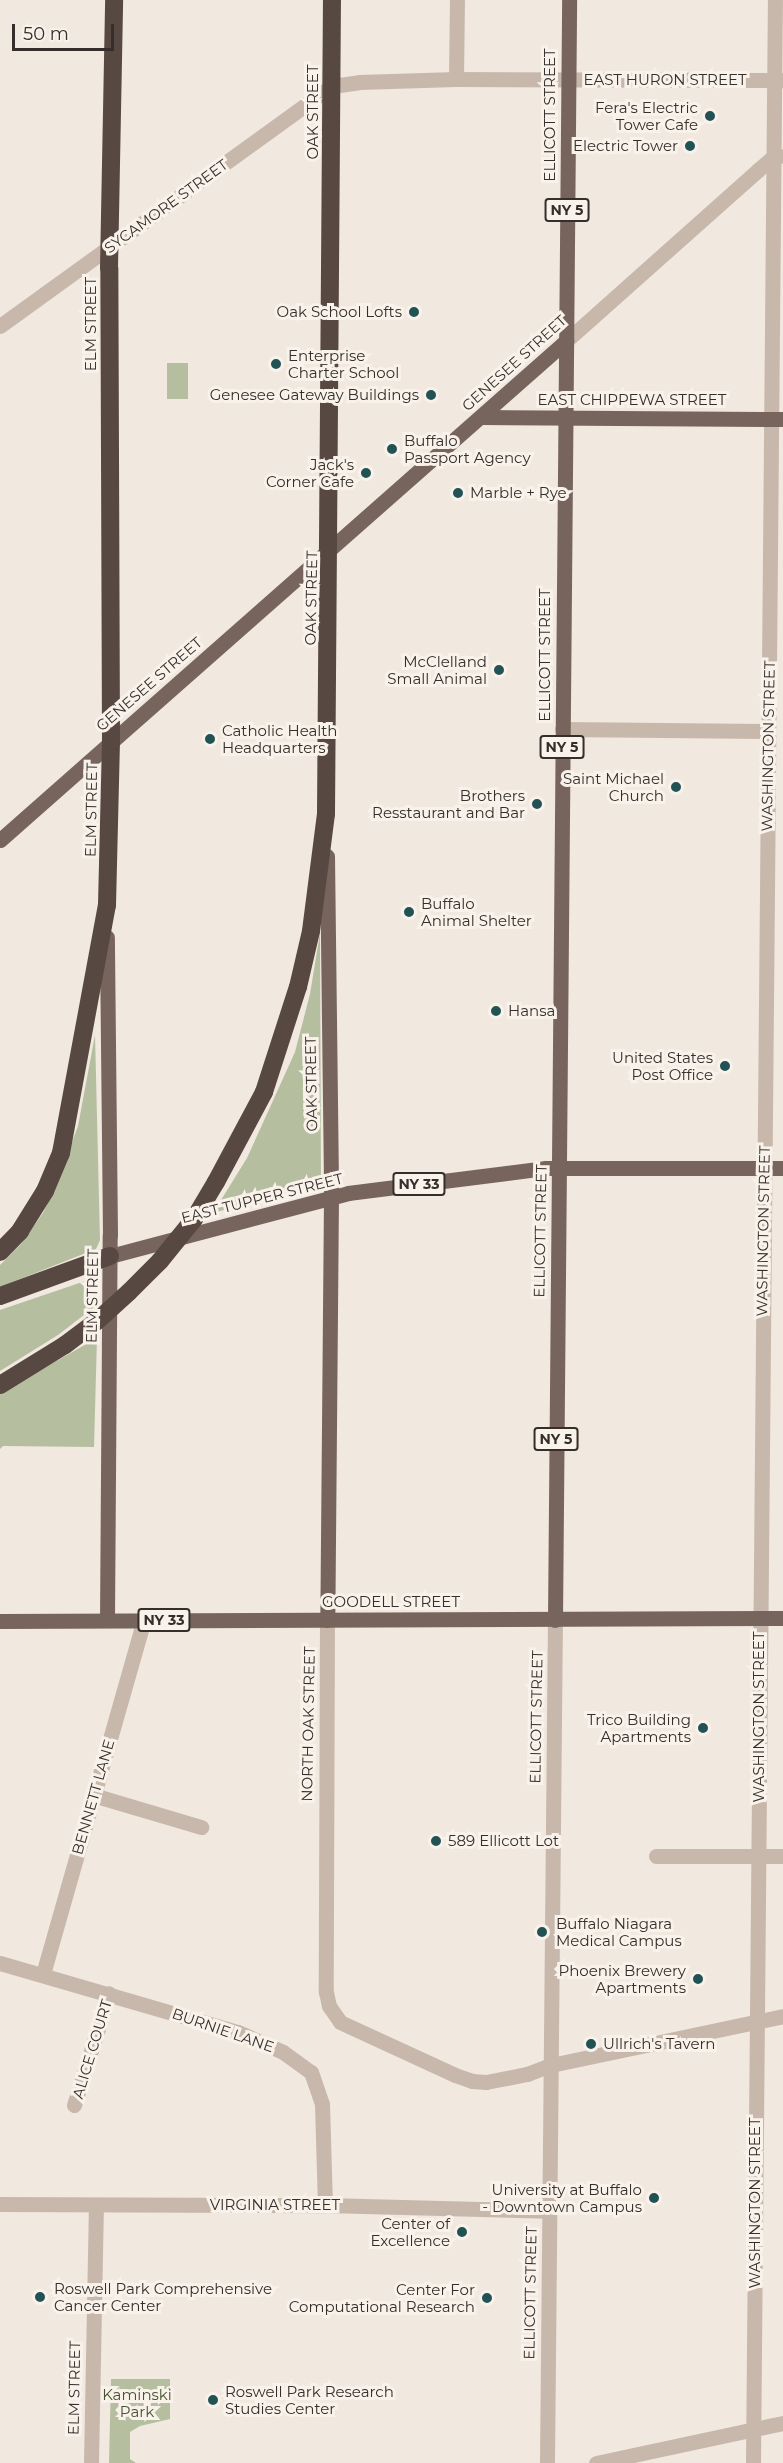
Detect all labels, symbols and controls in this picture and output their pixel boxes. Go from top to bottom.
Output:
scale bar [15,12,117,50]
text: 50 m [23,23,69,45]
street label: ELLICOTT STREET [541,48,559,182]
street label: OAK STREET [304,65,322,159]
street label: EAST HURON STREET [583,71,747,89]
place label: Fera's Electric Tower Cafe [595,98,698,133]
marker: Fera's Electric Tower Cafe [703,109,717,123]
place label: Electric Tower [573,137,678,155]
marker: Electric Tower [683,139,697,153]
street label: SYCAMORE STREET [101,155,231,257]
road number: NY 5 [544,199,590,221]
street label: ELM STREET [82,277,100,371]
place label: Oak School Lofts [277,303,402,321]
marker: Oak School Lofts [407,305,421,319]
street label: GENESEE STREET [458,311,570,415]
place label: Enterprise Charter School [288,346,399,381]
marker: Enterprise Charter School [269,357,283,371]
place label: Genesee Gateway Buildings [210,386,419,404]
marker: Genesee Gateway Buildings [424,388,438,402]
street label: EAST CHIPPEWA STREET [538,391,726,409]
place label: Buffalo Passport Agency [404,431,531,466]
marker: Buffalo Passport Agency [385,442,399,456]
place label: Jack's Corner Cafe [266,455,354,490]
marker: Jack's Corner Cafe [359,466,373,480]
place label: Marble + Rye [470,484,567,502]
marker: Marble + Rye [451,486,465,500]
street label: OAK STREET [301,550,321,646]
street label: ELLICOTT STREET [536,588,554,722]
street label: GENESEE STREET [92,633,206,735]
place label: McClelland Small Animal [387,652,487,687]
street label: WASHINGTON STREET [758,660,778,832]
marker: McClelland Small Animal [492,663,506,677]
place label: Catholic Health Headquarters [222,721,337,756]
marker: Catholic Health Headquarters [203,732,217,746]
road number: NY 5 [540,736,584,758]
street label: ELM STREET [81,763,101,857]
place label: Saint Michael Church [563,769,664,804]
marker: Saint Michael Church [669,780,683,794]
place label: Brothers Resstaurant and Bar [372,786,525,821]
marker: Brothers Resstaurant and Bar [530,797,544,811]
place label: Buffalo Animal Shelter [421,894,532,929]
marker: Buffalo Animal Shelter [402,905,416,919]
place label: Hansa [508,1002,555,1020]
marker: Hansa [489,1004,503,1018]
street label: OAK STREET [301,1036,321,1132]
place label: United States Post Office [612,1048,713,1083]
marker: United States Post Office [718,1059,732,1073]
street label: WASHINGTON STREET [753,1145,773,1317]
street label: ELLICOTT STREET [530,1164,550,1298]
street label: EAST TUPPER STREET [179,1169,345,1227]
road number: NY 33 [392,1173,446,1195]
street label: ELM STREET [82,1249,102,1343]
road number: NY 5 [534,1428,578,1450]
street label: GOODELL STREET [322,1593,460,1611]
road number: NY 33 [137,1609,191,1631]
street label: WASHINGTON STREET [750,1632,768,1802]
street label: NORTH OAK STREET [298,1646,318,1802]
street label: ELLICOTT STREET [526,1650,546,1784]
place label: Trico Building Apartments [587,1710,691,1745]
marker: Trico Building Apartments [696,1721,710,1735]
street label: BENNETT LANE [68,1737,118,1857]
place label: 589 Ellicott Lot [448,1832,559,1850]
marker: 589 Ellicott Lot [429,1834,443,1848]
place label: Buffalo Niagara Medical Campus [556,1914,682,1949]
marker: Buffalo Niagara Medical Campus [533,1923,551,1941]
place label: Phoenix Brewery Apartments [558,1961,686,1996]
marker: Phoenix Brewery Apartments [691,1972,705,1986]
street label: ALICE COURT [68,1997,116,2101]
street label: BURNIE LANE [170,2004,276,2056]
place label: Ullrich's Tavern [603,2035,716,2053]
marker: Ullrich's Tavern [584,2037,598,2051]
street label: WASHINGTON STREET [746,2118,764,2288]
place label: University at Buffalo - Downtown Campus [482,2180,642,2215]
marker: University at Buffalo - Downtown Campus [647,2191,661,2205]
street label: VIRGINIA STREET [210,2196,340,2214]
place label: Center of Excellence [370,2214,450,2249]
marker: Center of Excellence [455,2225,469,2239]
street label: ELLICOTT STREET [520,2226,540,2360]
place label: Roswell Park Comprehensive Cancer Center [54,2279,272,2314]
place label: Center For Computational Research [289,2280,475,2315]
marker: Roswell Park Comprehensive Cancer Center [31,2288,49,2306]
marker: Center For Computational Research [480,2291,494,2305]
street label: ELM STREET [64,2341,84,2435]
place label: Roswell Park Research Studies Center [225,2382,394,2417]
park label: Kaminski Park [102,2385,172,2420]
marker: Roswell Park Research Studies Center [206,2393,220,2407]

